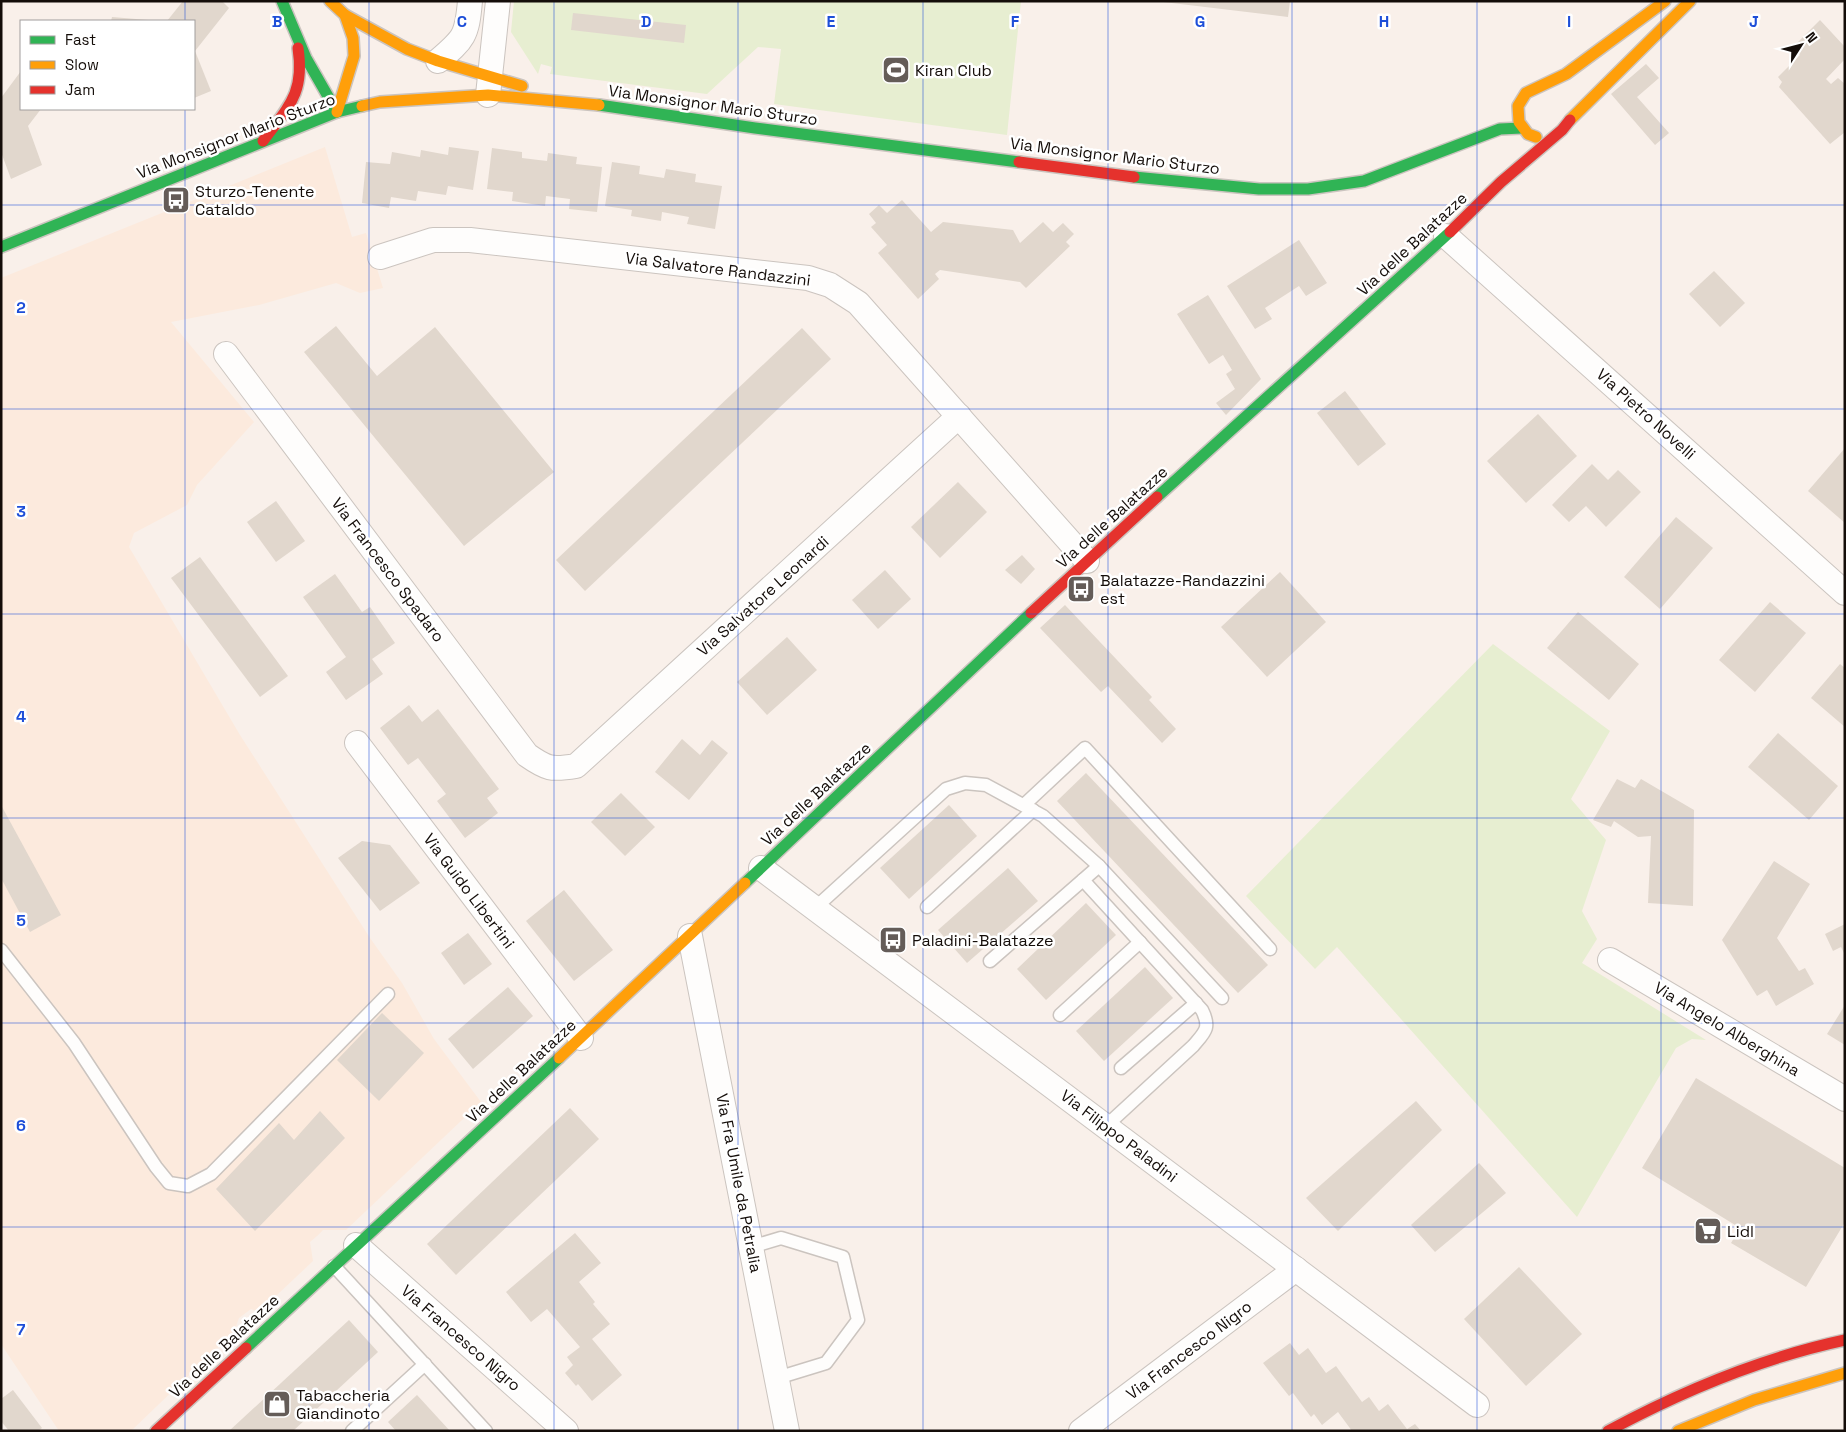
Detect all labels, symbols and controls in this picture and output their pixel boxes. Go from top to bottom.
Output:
text: B [272,11,282,32]
text: C [457,11,467,32]
text: D [641,11,651,32]
text: E [827,11,836,32]
text: F [1011,11,1020,32]
text: G [1195,11,1205,32]
text: H [1379,11,1389,32]
text: I [1567,11,1571,32]
text: J [1749,11,1759,32]
legend [20,20,195,110]
north arrow [1776,20,1826,70]
text: N [1801,28,1822,46]
text: Fast [65,30,96,49]
text: Slow [65,55,99,74]
sports icon: Kiran Club [881,55,911,85]
place label: Kiran Club [915,60,992,81]
text: Jam [65,80,95,99]
street label: Via Monsignor Mario Sturzo [607,80,819,130]
street label: Via Monsignor Mario Sturzo [134,88,338,184]
street label: Via Monsignor Mario Sturzo [1009,133,1221,179]
place label: Sturzo-Tenente Cataldo [195,181,315,220]
bus stop icon: Sturzo-Tenente Cataldo [161,185,191,215]
street label: Via delle Balatazze [1353,188,1471,300]
street label: Via Salvatore Randazzini [624,247,812,291]
text: 2 [16,297,26,318]
street label: Via Pietro Novelli [1592,364,1700,464]
street label: Via delle Balatazze [1052,461,1172,573]
street label: Via Francesco Spadaro [327,493,449,647]
text: 3 [16,501,26,522]
street label: Via Salvatore Leonardi [693,531,833,661]
place label: Balatazze-Randazzini est [1100,570,1265,609]
bus stop icon: Balatazze-Randazzini est [1066,574,1096,604]
text: 4 [16,706,26,727]
street label: Via delle Balatazze [757,738,875,850]
street label: Via Guido Libertini [419,829,519,953]
text: 5 [16,910,26,931]
bus stop icon: Paladini-Balatazze [878,925,908,955]
place label: Paladini-Balatazze [912,930,1054,951]
street label: Via Angelo Alberghina [1650,977,1804,1081]
street label: Via delle Balatazze [462,1015,580,1127]
street label: Via Filippo Paladini [1056,1085,1182,1187]
street label: Via Fra Umile da Petralia [711,1092,767,1274]
text: 6 [16,1115,26,1136]
supermarket icon: Lidl [1693,1216,1723,1246]
place label: Lidl [1727,1221,1754,1242]
street label: Via Francesco Nigro [397,1280,525,1396]
street label: Via delle Balatazze [165,1290,283,1402]
street label: Via Francesco Nigro [1122,1296,1256,1404]
text: 7 [17,1319,26,1340]
place label: Tabaccheria Giandinoto [296,1385,390,1424]
shop icon: Tabaccheria Giandinoto [262,1389,292,1419]

